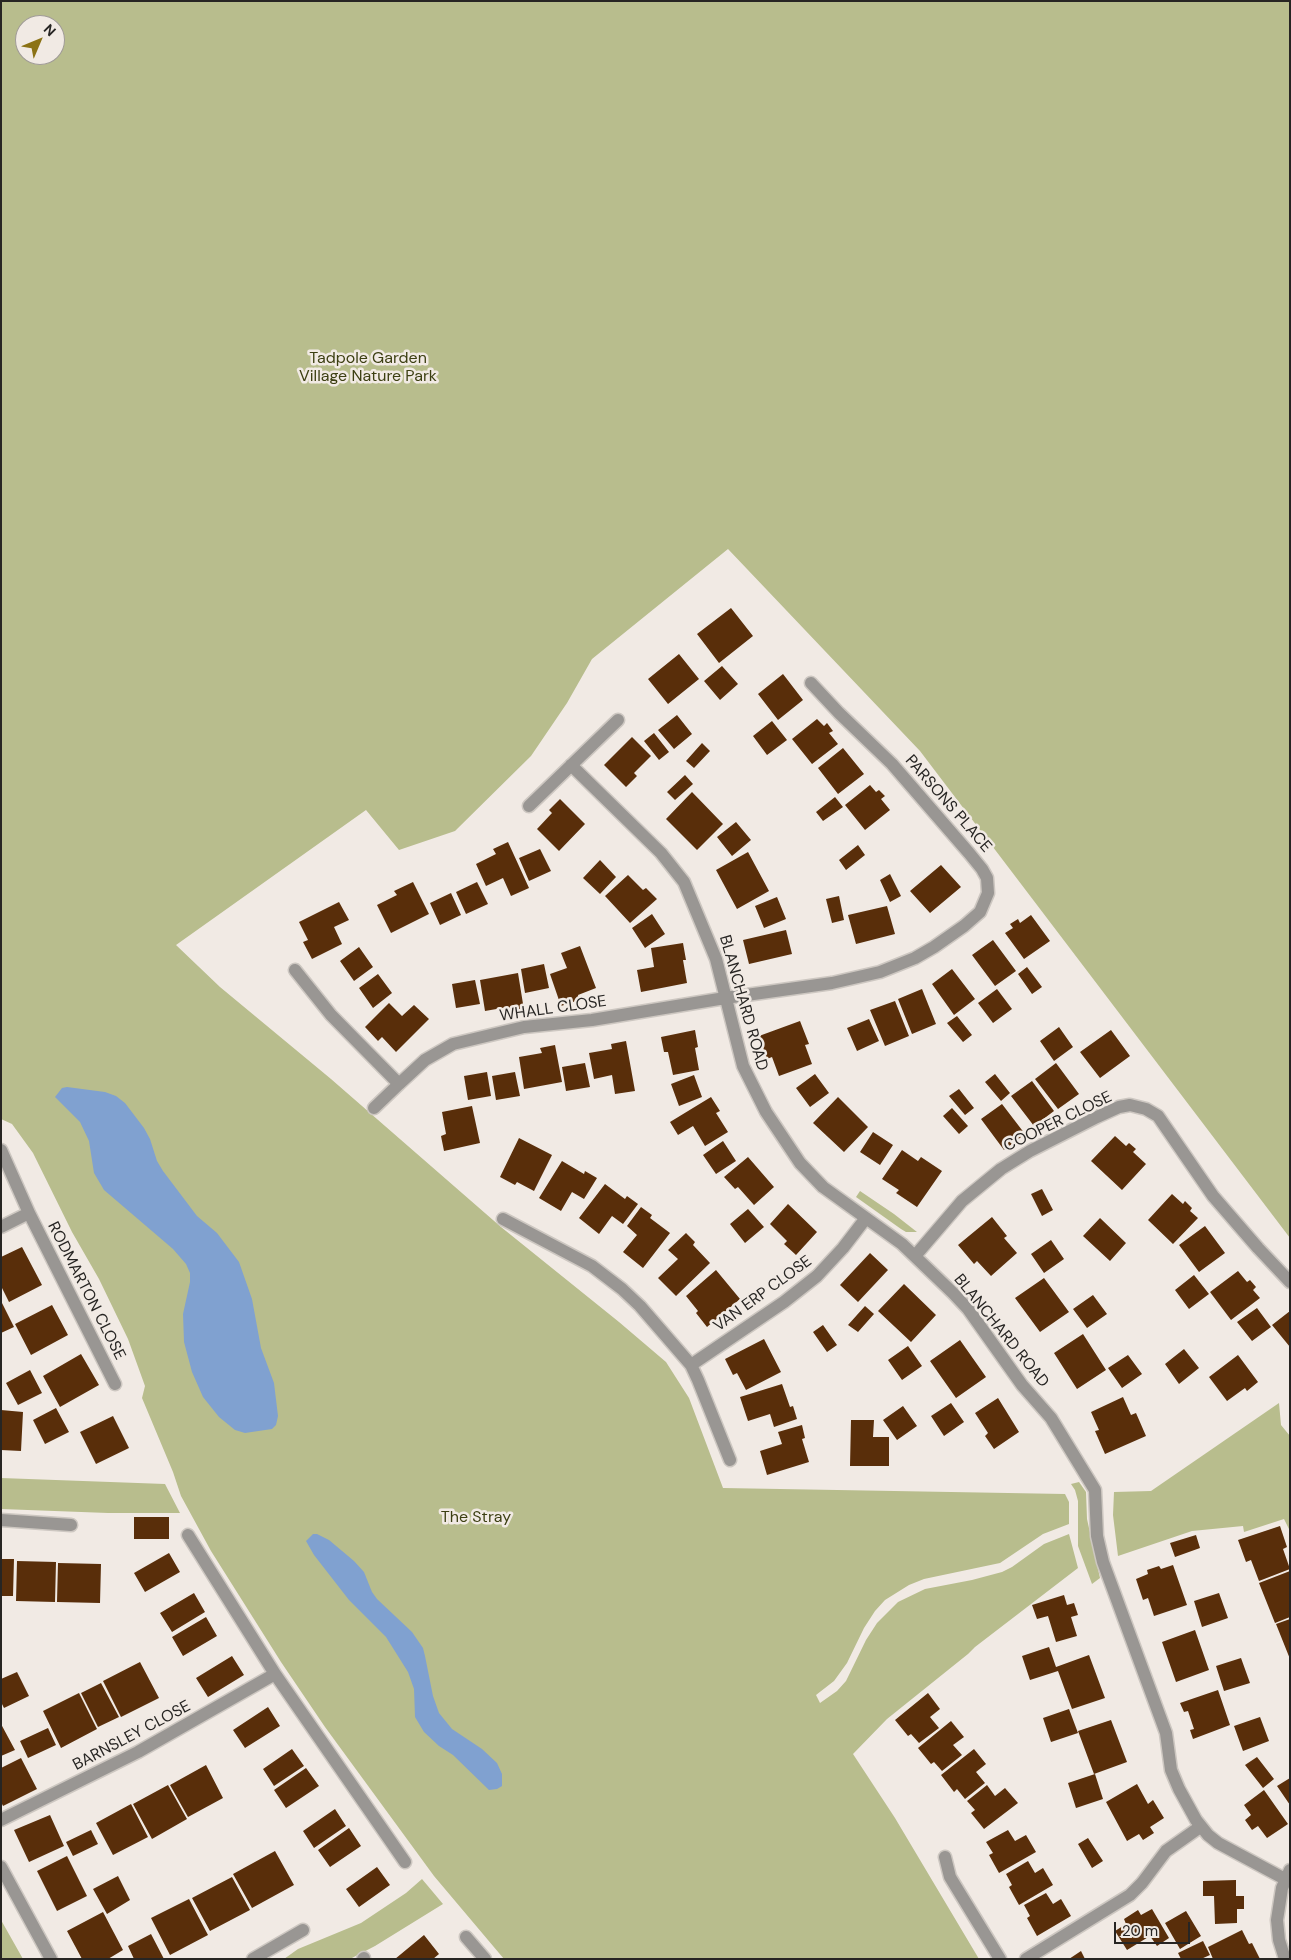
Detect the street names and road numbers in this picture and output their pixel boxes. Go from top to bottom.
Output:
street label: PARSONS PLACE [901,751,995,857]
street label: BLANCHARD ROAD [714,933,772,1073]
street label: WHALL CLOSE [498,992,608,1026]
street label: COOPER CLOSE [1001,1088,1115,1156]
street label: RODMARTON CLOSE [43,1219,129,1363]
street label: VAN ERP CLOSE [710,1252,816,1336]
street label: BLANCHARD ROAD [949,1270,1053,1392]
street label: BARNSLEY CLOSE [70,1697,194,1775]

